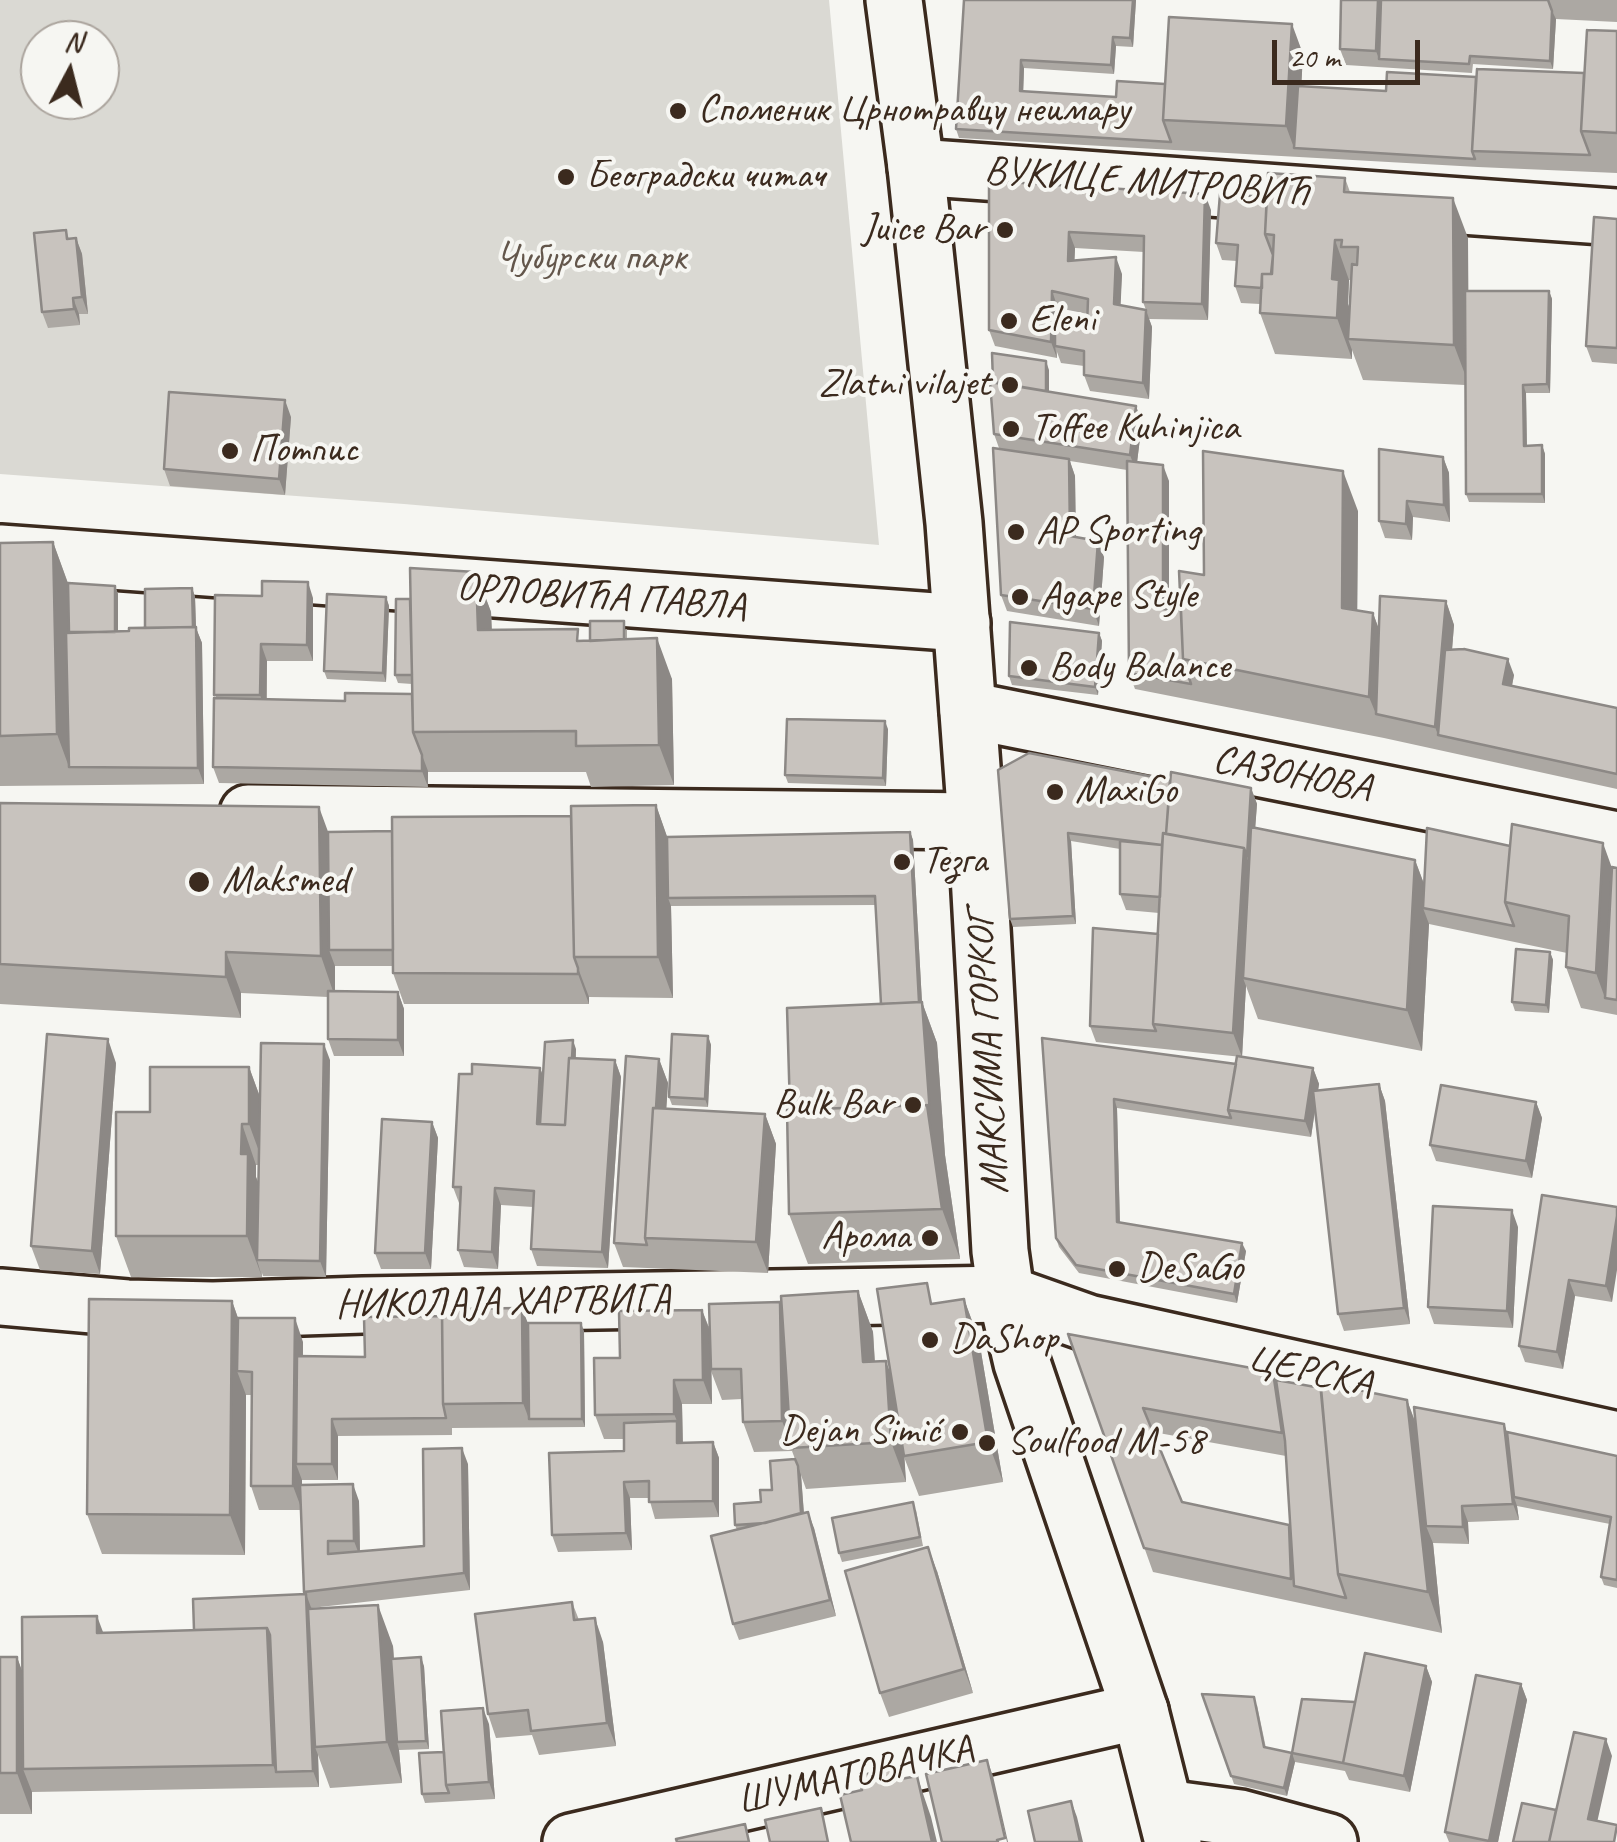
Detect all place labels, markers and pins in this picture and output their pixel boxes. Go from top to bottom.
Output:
place label: Споменик Црнотравцу неимару [698,87,1130,135]
marker: Споменик Црнотравцу неимару [667,100,689,122]
place label: Београдски читач [586,153,824,201]
marker: Београдски читач [555,166,577,188]
place label: Juice Bar [862,206,985,254]
marker: Juice Bar [994,219,1016,241]
place label: Eleni [1029,297,1095,345]
marker: Eleni [998,310,1020,332]
place label: Zlatni vilajet [818,361,990,409]
marker: Zlatni vilajet [999,374,1021,396]
place label: Toffee Kuhinjica [1031,405,1239,453]
marker: Toffee Kuhinjica [1000,418,1022,440]
place label: Потпис [250,427,358,475]
marker: Потпис [219,440,241,462]
place label: AP Sporting [1036,508,1200,556]
marker: AP Sporting [1005,521,1027,543]
place label: Agape Style [1040,573,1196,621]
marker: Agape Style [1009,586,1031,608]
place label: Body Balance [1049,644,1230,692]
marker: Body Balance [1018,657,1040,679]
place label: MaxiGo [1075,768,1177,816]
marker: MaxiGo [1044,781,1066,803]
place label: Тезга [922,838,987,886]
marker: Тезга [891,851,913,873]
place label: Maksmed [222,858,348,906]
marker: Maksmed [186,869,212,895]
place label: Bulk Bar [773,1081,893,1129]
marker: Bulk Bar [902,1094,924,1116]
place label: Арома [821,1214,910,1262]
marker: Арома [919,1227,941,1249]
place label: DeSaGo [1137,1245,1243,1293]
marker: DeSaGo [1106,1258,1128,1280]
place label: DaShop [950,1316,1058,1364]
marker: DaShop [919,1329,941,1351]
place label: Dejan Simić [780,1408,940,1456]
place label: Soulfood M-58 [1007,1419,1205,1467]
marker: Dejan Simić [949,1421,971,1443]
marker: Soulfood M-58 [976,1432,998,1454]

